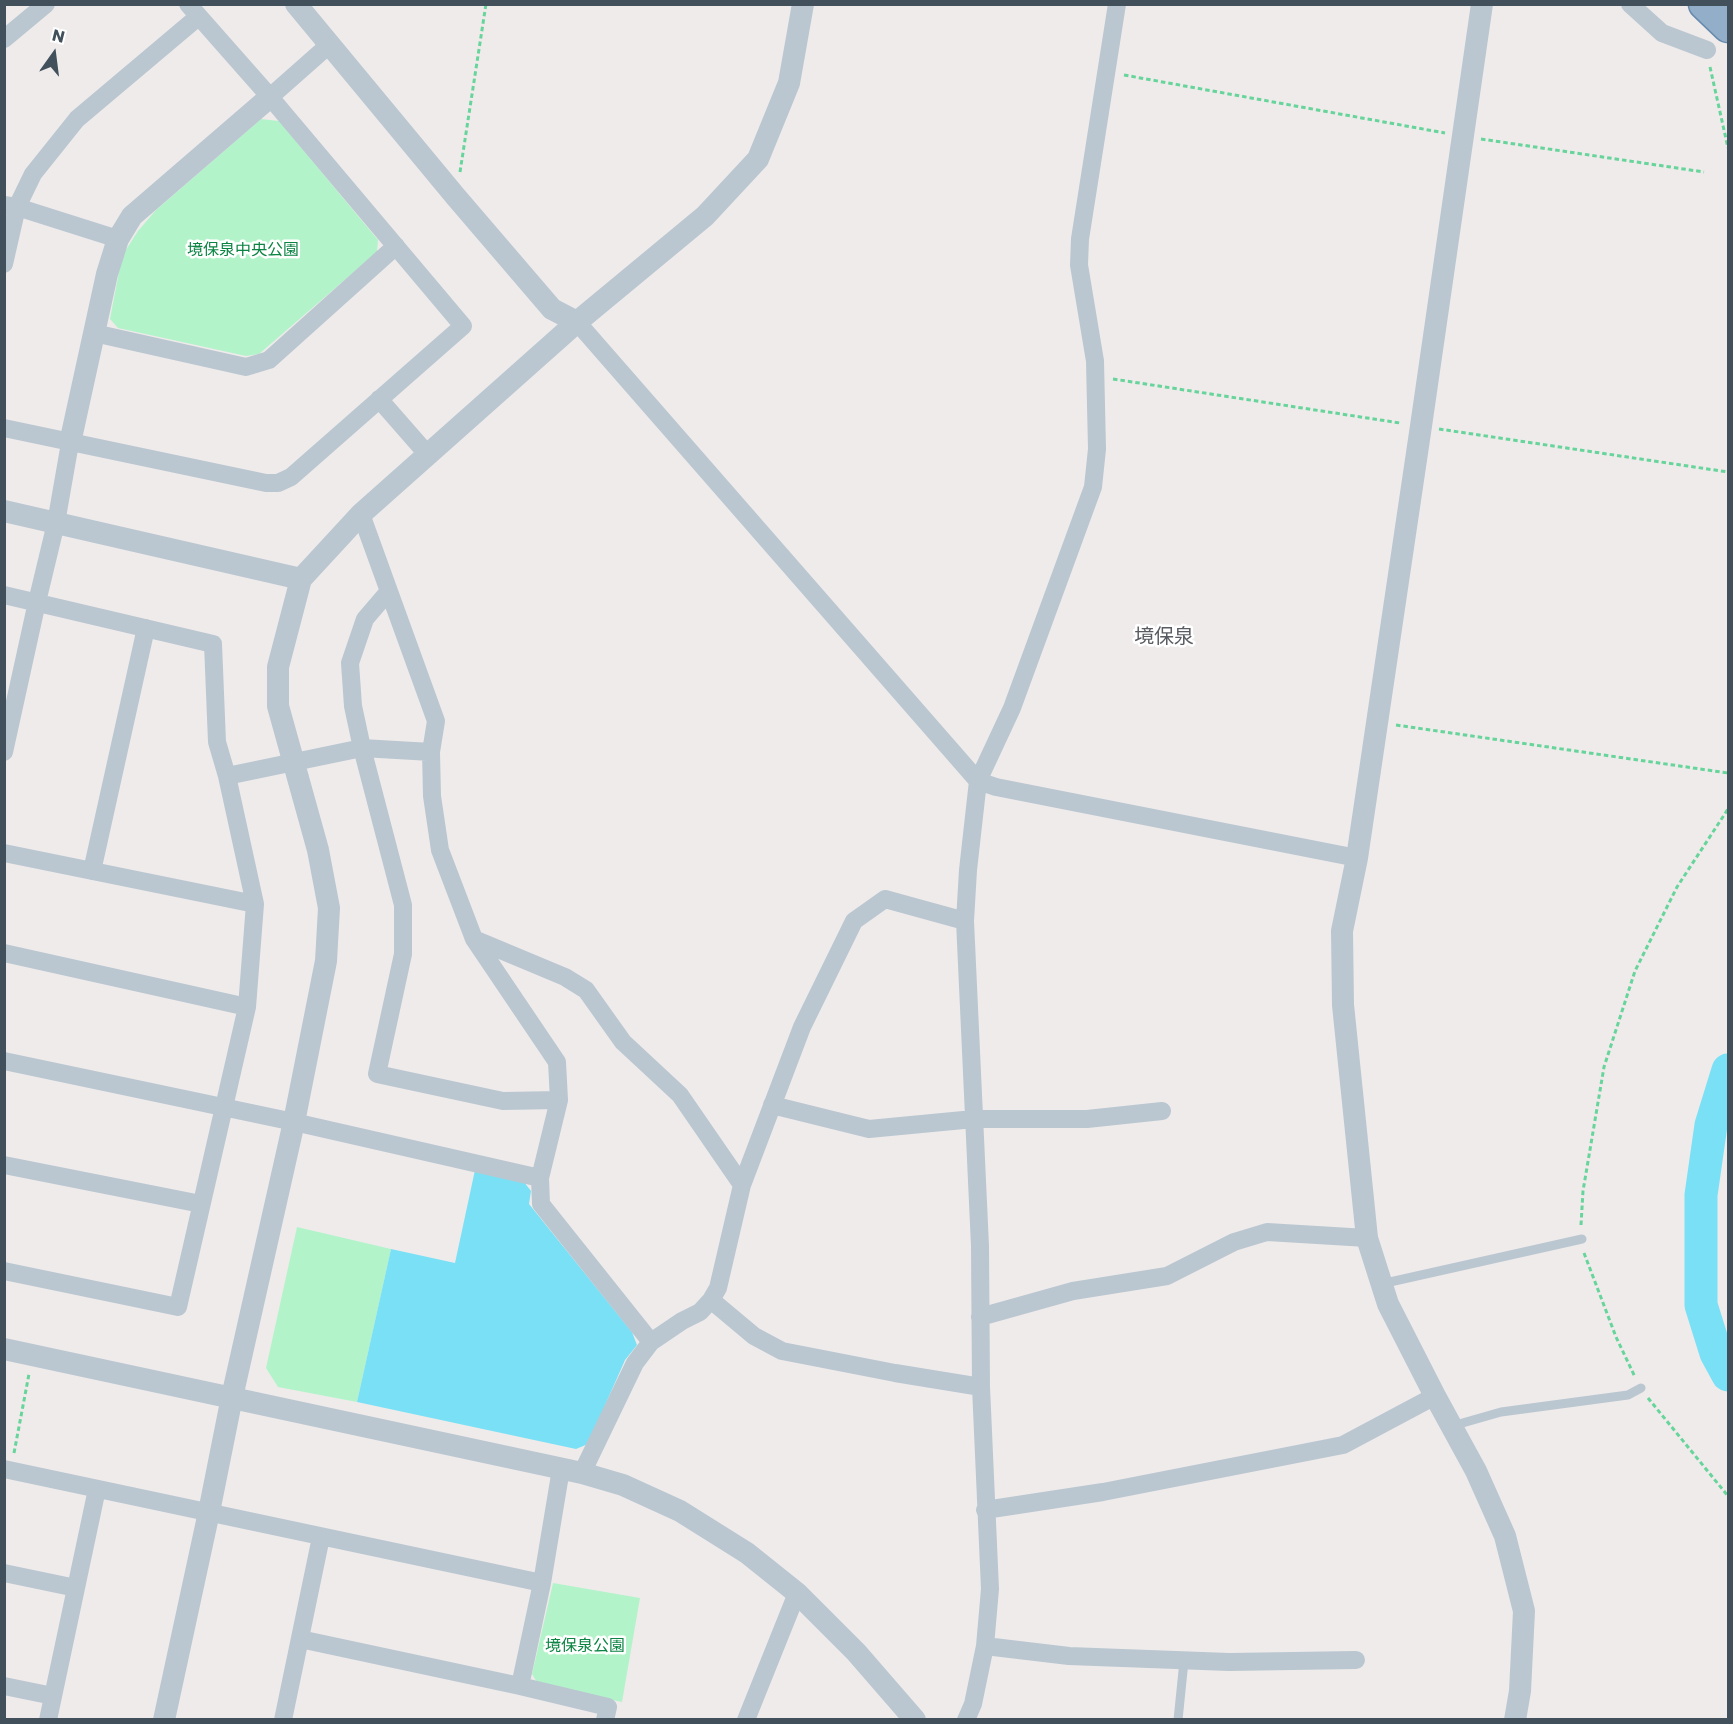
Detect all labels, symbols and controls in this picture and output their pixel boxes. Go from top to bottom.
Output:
text: N [50,23,67,49]
north arrow [24,24,84,84]
park label: 境保泉中央公園 [187,241,299,261]
district label: 境保泉 [1134,626,1194,650]
park label: 境保泉公園 [545,1637,625,1657]

